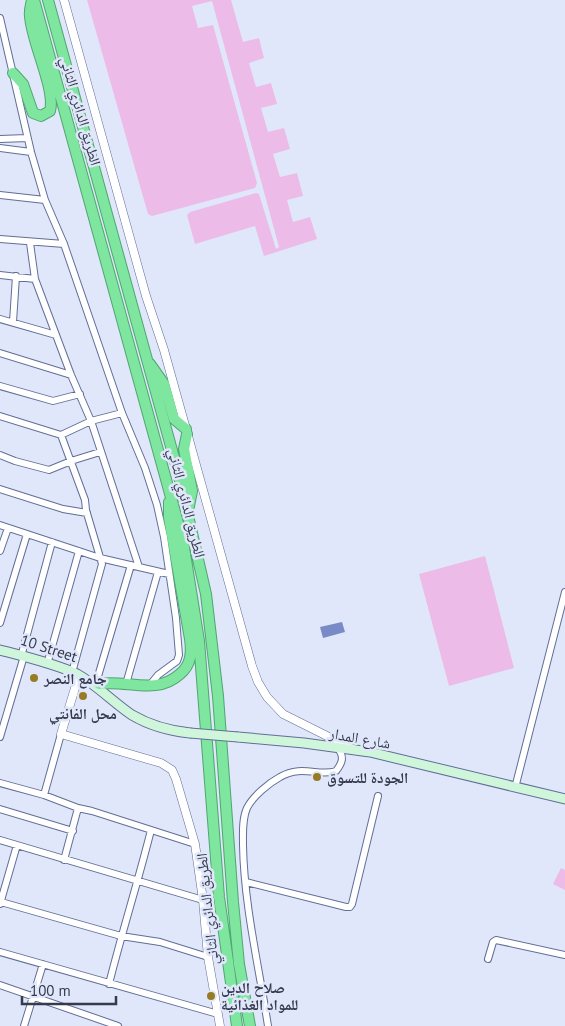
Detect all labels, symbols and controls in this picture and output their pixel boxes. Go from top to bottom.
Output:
street label: الطريق الدائري الثاني [54,54,106,168]
street label: الطريق الدائري الثاني [161,446,210,560]
street label: 10 Street [18,630,80,666]
place label: جامع النصر [43,669,107,689]
marker: جامع النصر [28,672,40,684]
marker: محل الفانتي [77,690,89,702]
place label: محل الفانتي [49,704,117,725]
street label: شارع المدار [327,723,392,754]
place label: الجودة للتسوق [327,768,408,787]
marker: الجودة للتسوق [311,771,323,783]
street label: الطريق الدائري الثاني [192,852,225,966]
scale bar [22,974,116,1006]
place label: صلاح الدين للمواد الغذائية [221,978,298,1014]
text: 100 m [30,981,71,1000]
marker: صلاح الدين للمواد الغذائية [205,990,217,1002]

